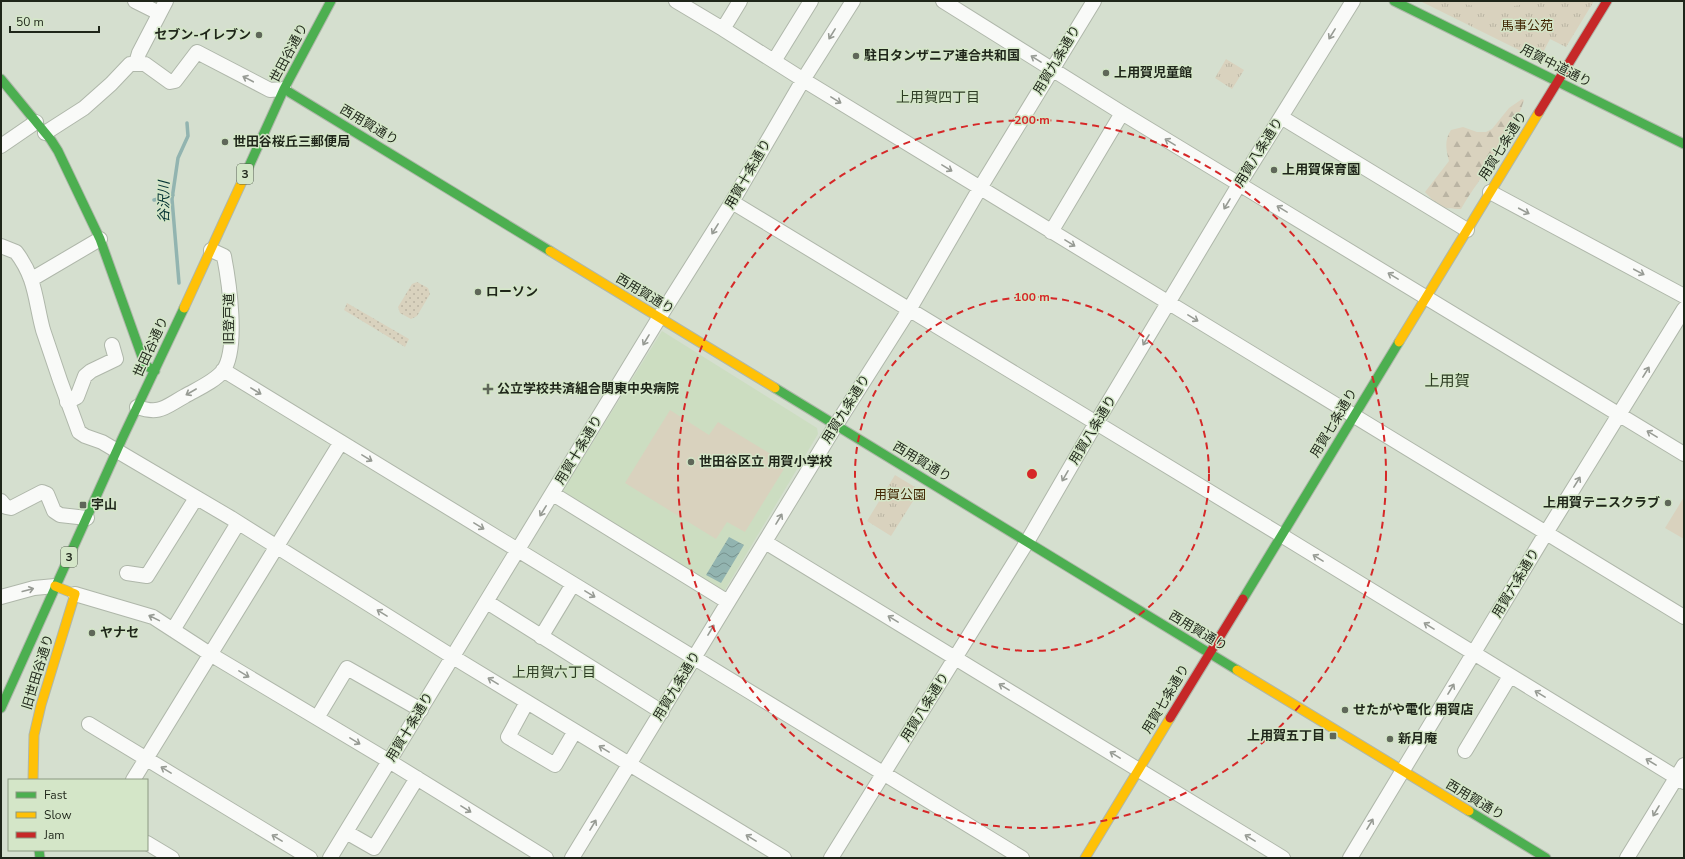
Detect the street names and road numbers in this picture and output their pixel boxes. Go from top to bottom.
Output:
street label: 世田谷通り [266,20,312,86]
street label: 用賀九条通り [1029,22,1085,98]
street label: 用賀中道通り [1517,40,1595,92]
street label: 西用賀通り [337,101,401,149]
street label: 用賀七条通り [1475,108,1531,184]
street label: 用賀八条通り [1231,114,1287,190]
street label: 用賀十条通り [721,136,775,212]
road number: 3 [237,164,253,184]
street label: 西用賀通り [613,270,677,318]
street label: 旧登戸道 [220,293,238,345]
street label: 世田谷通り [129,314,173,380]
street label: 用賀九条通り [818,371,874,447]
street label: 用賀七条通り [1306,385,1362,461]
street label: 用賀八条通り [1065,392,1121,468]
street label: 用賀十条通り [551,412,607,488]
street label: 西用賀通り [890,438,954,486]
street label: 用賀六条通り [1488,545,1544,621]
road number: 3 [61,547,77,567]
street label: 西用賀通り [1166,607,1230,655]
street label: 旧世田谷通り [18,632,58,712]
street label: 用賀九条通り [649,648,705,724]
street label: 用賀七条通り [1138,661,1194,737]
street label: 用賀八条通り [897,669,953,745]
street label: 用賀十条通り [382,689,438,765]
street label: 西用賀通り [1443,776,1507,824]

